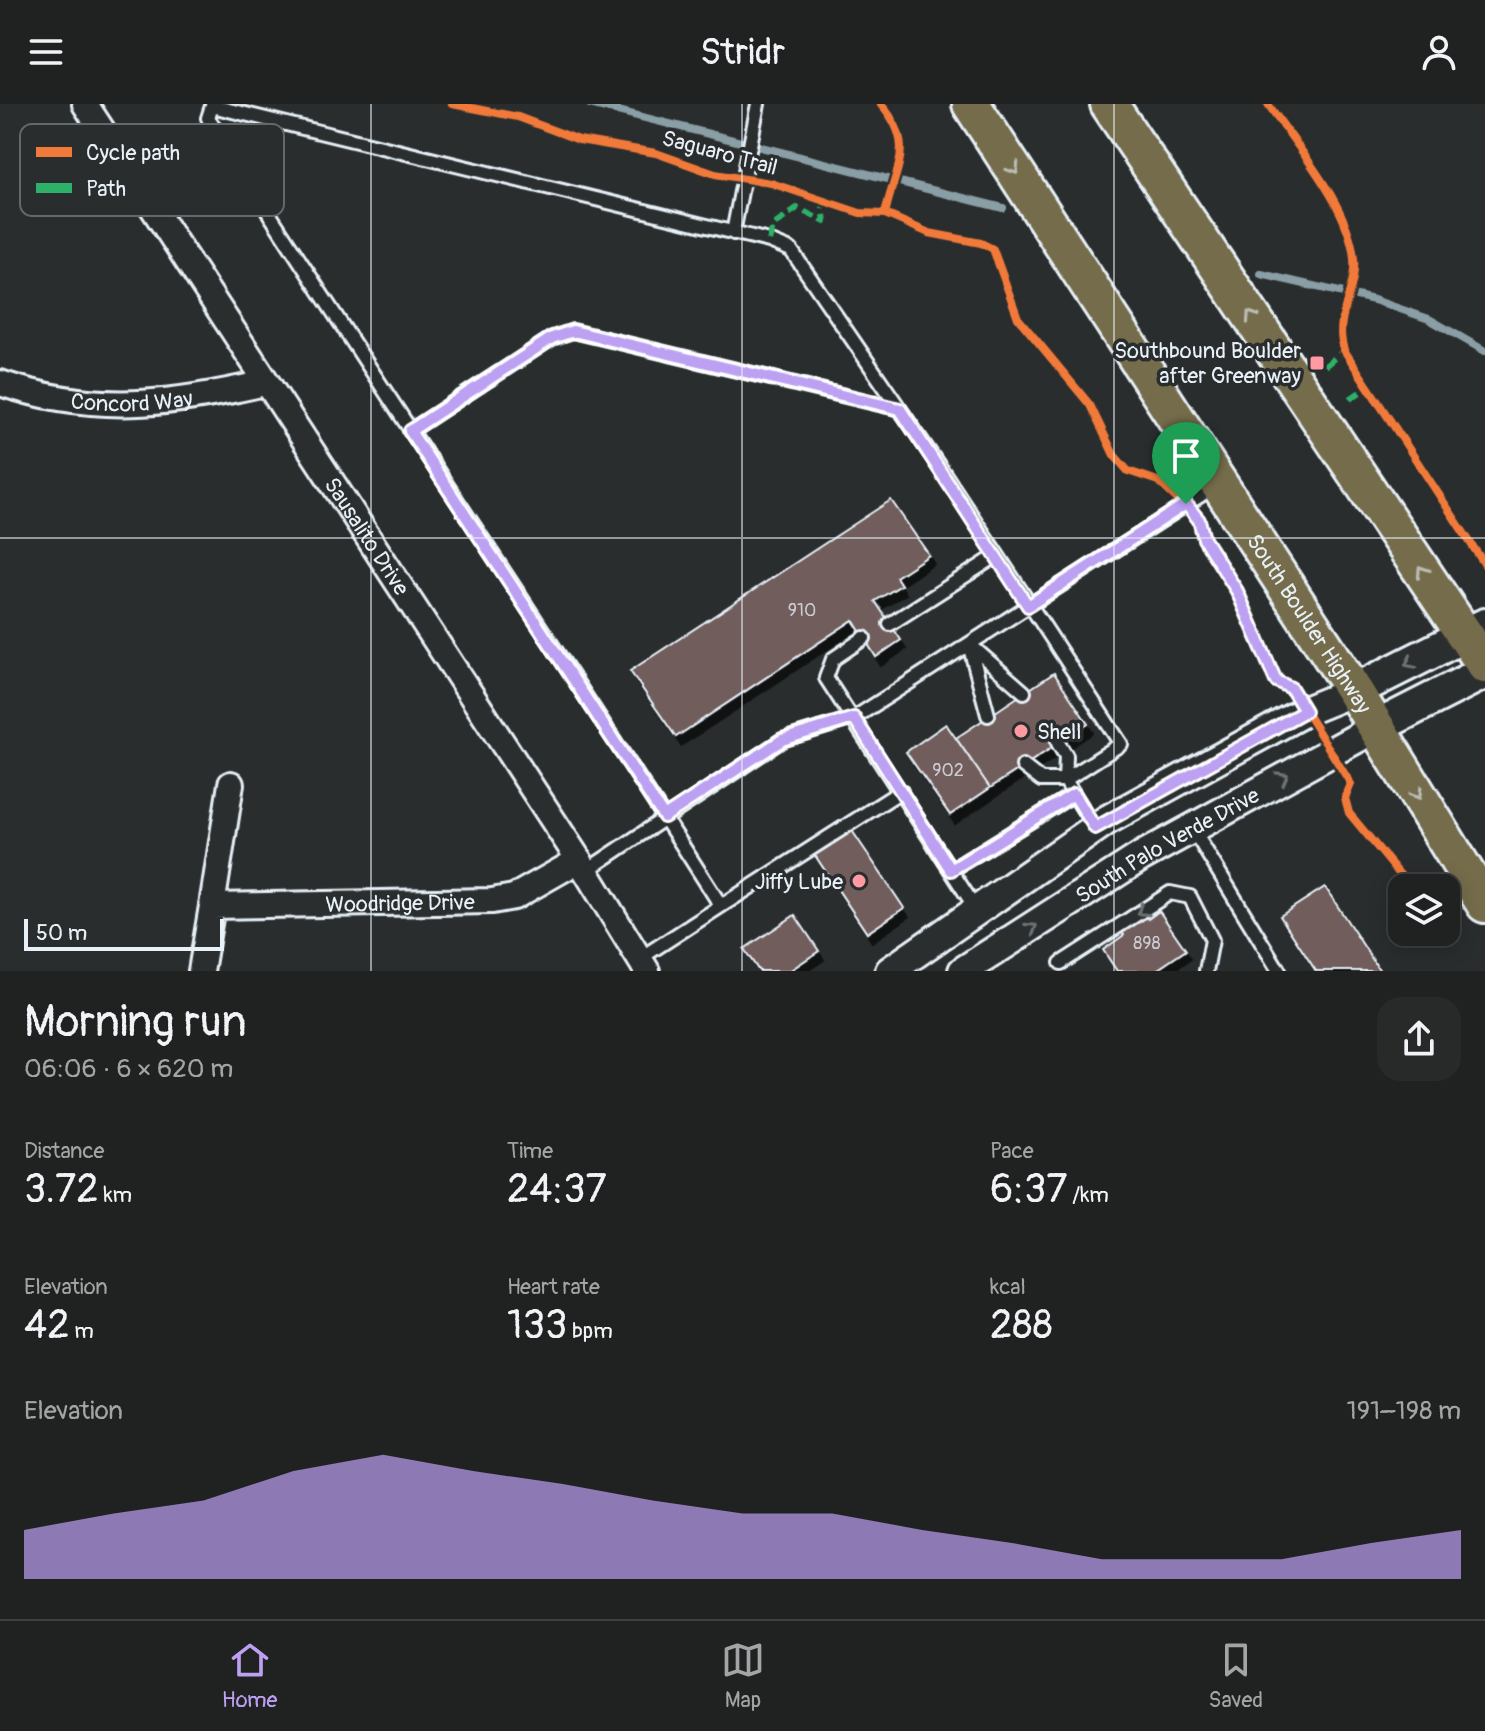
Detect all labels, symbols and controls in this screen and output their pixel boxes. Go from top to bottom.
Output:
icon: menu [24,30,68,74]
text: Stridr [700,30,785,75]
icon: person [1417,30,1461,74]
legend [20,124,284,216]
street label: Saguaro Trail [659,124,780,182]
text: Cycle path [86,139,180,167]
one-way arrow [1004,161,1019,175]
text: Path [86,175,126,203]
one-way arrow [1246,311,1261,325]
place label: Southbound Boulder after Greenway [1114,337,1301,390]
marker: Southbound Boulder after Greenway [1308,354,1326,372]
street label: Concord Way [69,385,195,418]
pin [1152,422,1220,504]
icon: arrive [1164,434,1208,478]
street label: Sausalito Drive [318,472,415,601]
street label: South Boulder Highway [1240,529,1377,719]
one-way arrow [1417,565,1432,580]
house number: 910 [788,599,816,622]
one-way arrow [1403,653,1418,669]
place label: Shell [1037,718,1081,746]
marker: Shell [1012,722,1030,740]
house number: 902 [932,759,964,782]
one-way arrow [1274,771,1289,787]
street label: South Palo Verde Drive [1070,781,1264,910]
one-way arrow [1408,785,1423,800]
place label: Jiffy Lube [755,868,843,896]
marker: Jiffy Lube [850,872,868,890]
map controls [1388,874,1460,946]
button: layers [1388,874,1460,946]
street label: Woodridge Drive [325,888,475,919]
one-way arrow [1136,902,1151,917]
scale bar [24,915,224,951]
text: 50 m [36,919,87,947]
one-way arrow [1023,923,1038,938]
house number: 898 [1133,932,1161,955]
text: Morning run [24,995,247,1050]
button: share [1377,997,1461,1081]
text: 06:06 · 6 × 620 m [24,1053,233,1085]
text: Distance [24,1137,104,1165]
text: Time [507,1137,553,1165]
text: Pace [990,1137,1034,1165]
text: 3.72 [24,1165,99,1214]
text: 24:37 [507,1165,607,1214]
text: 6:37 [990,1165,1067,1214]
text: km [99,1181,132,1209]
text: /km [1067,1181,1109,1209]
text: Elevation [24,1273,108,1301]
text: Heart rate [507,1273,600,1301]
text: kcal [990,1273,1026,1301]
text: 42 [24,1301,70,1350]
text: 133 [507,1301,567,1350]
text: 288 [990,1301,1053,1350]
text: m [70,1317,94,1345]
text: bpm [567,1317,613,1345]
text: Elevation [24,1395,123,1427]
text: 191–198 m [1347,1395,1461,1427]
tab: Home [222,1638,277,1714]
tab: Map [721,1638,765,1714]
tab: Saved [1209,1638,1263,1714]

